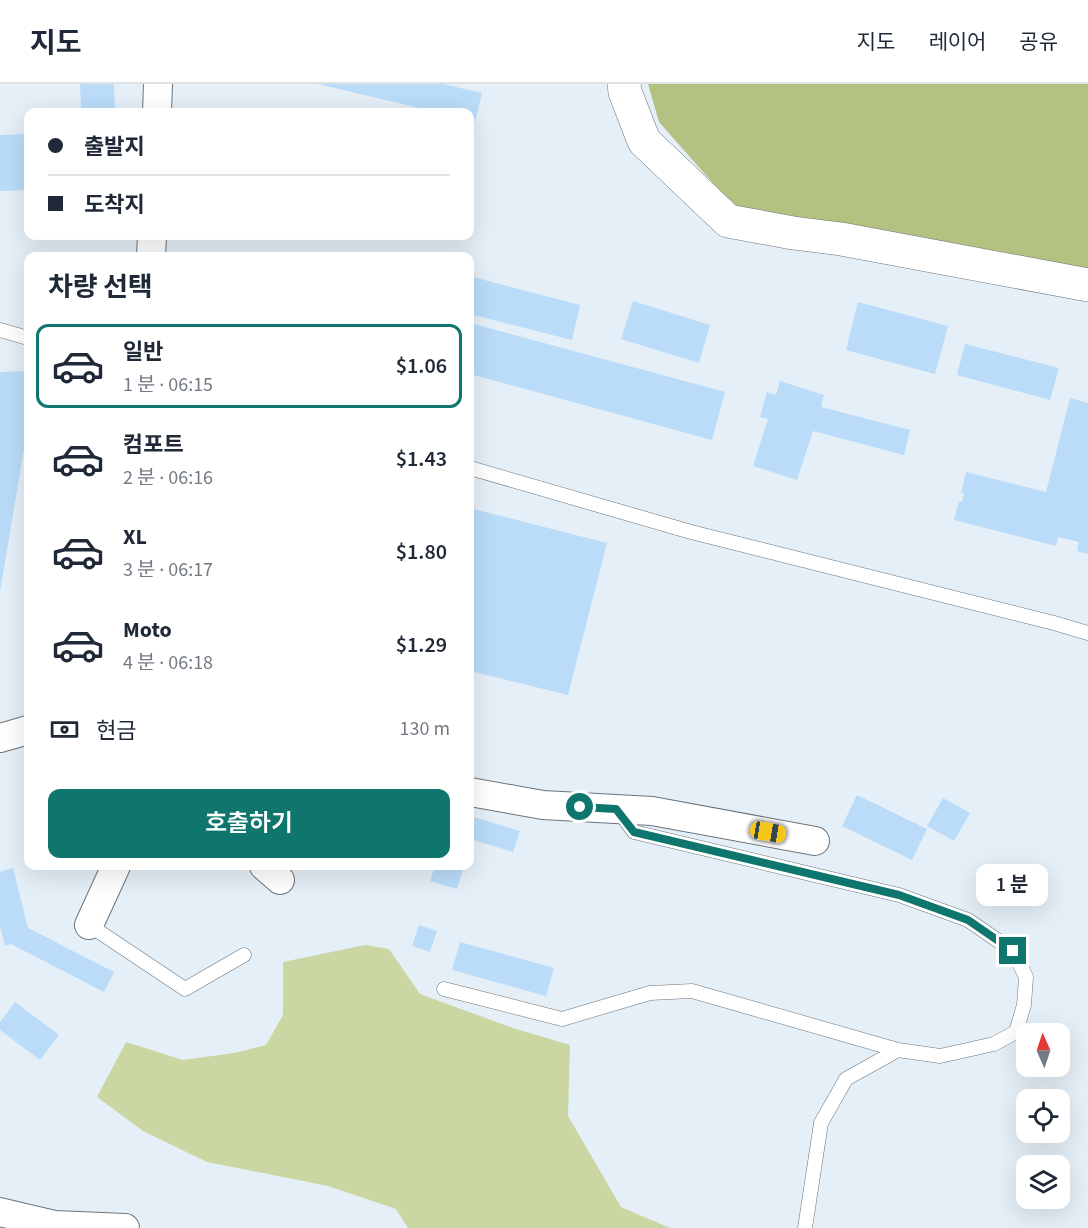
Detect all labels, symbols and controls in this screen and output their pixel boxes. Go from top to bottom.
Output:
text: 지도 [30,23,82,63]
text: 지도 [857,27,895,57]
text: 레이어 [928,27,986,57]
text: 공유 [1019,27,1058,57]
text: 출발지 [84,131,145,163]
text: 도착지 [84,189,145,221]
text: 차량 선택 [48,268,153,307]
text: 일반 [123,336,163,368]
icon: car [51,339,105,393]
text: $1.06 [396,350,447,382]
text: 1 분 · 06:15 [123,371,213,399]
text: 컴포트 [123,429,184,461]
icon: car [51,432,105,486]
text: $1.43 [396,443,447,475]
text: 2 분 · 06:16 [123,464,213,492]
text: XL [123,521,147,553]
icon: car [51,525,105,579]
text: $1.80 [396,536,447,568]
text: 3 분 · 06:17 [123,556,213,584]
text: Moto [123,614,172,646]
icon: car [51,618,105,672]
text: $1.29 [396,629,447,661]
text: 4 분 · 06:18 [123,649,213,677]
icon: cash [48,713,81,746]
text: 현금 [96,715,136,747]
text: 130 m [400,715,450,743]
button: 호출하기 [48,789,450,858]
route start [566,793,593,820]
car [749,820,787,844]
callout: 1 분 [977,864,1049,906]
text: 1 분 [996,871,1028,899]
route end [999,937,1026,964]
north arrow [1016,1023,1070,1077]
map controls [1016,1023,1070,1209]
button: locate [1016,1089,1070,1143]
button: layers [1016,1155,1070,1209]

